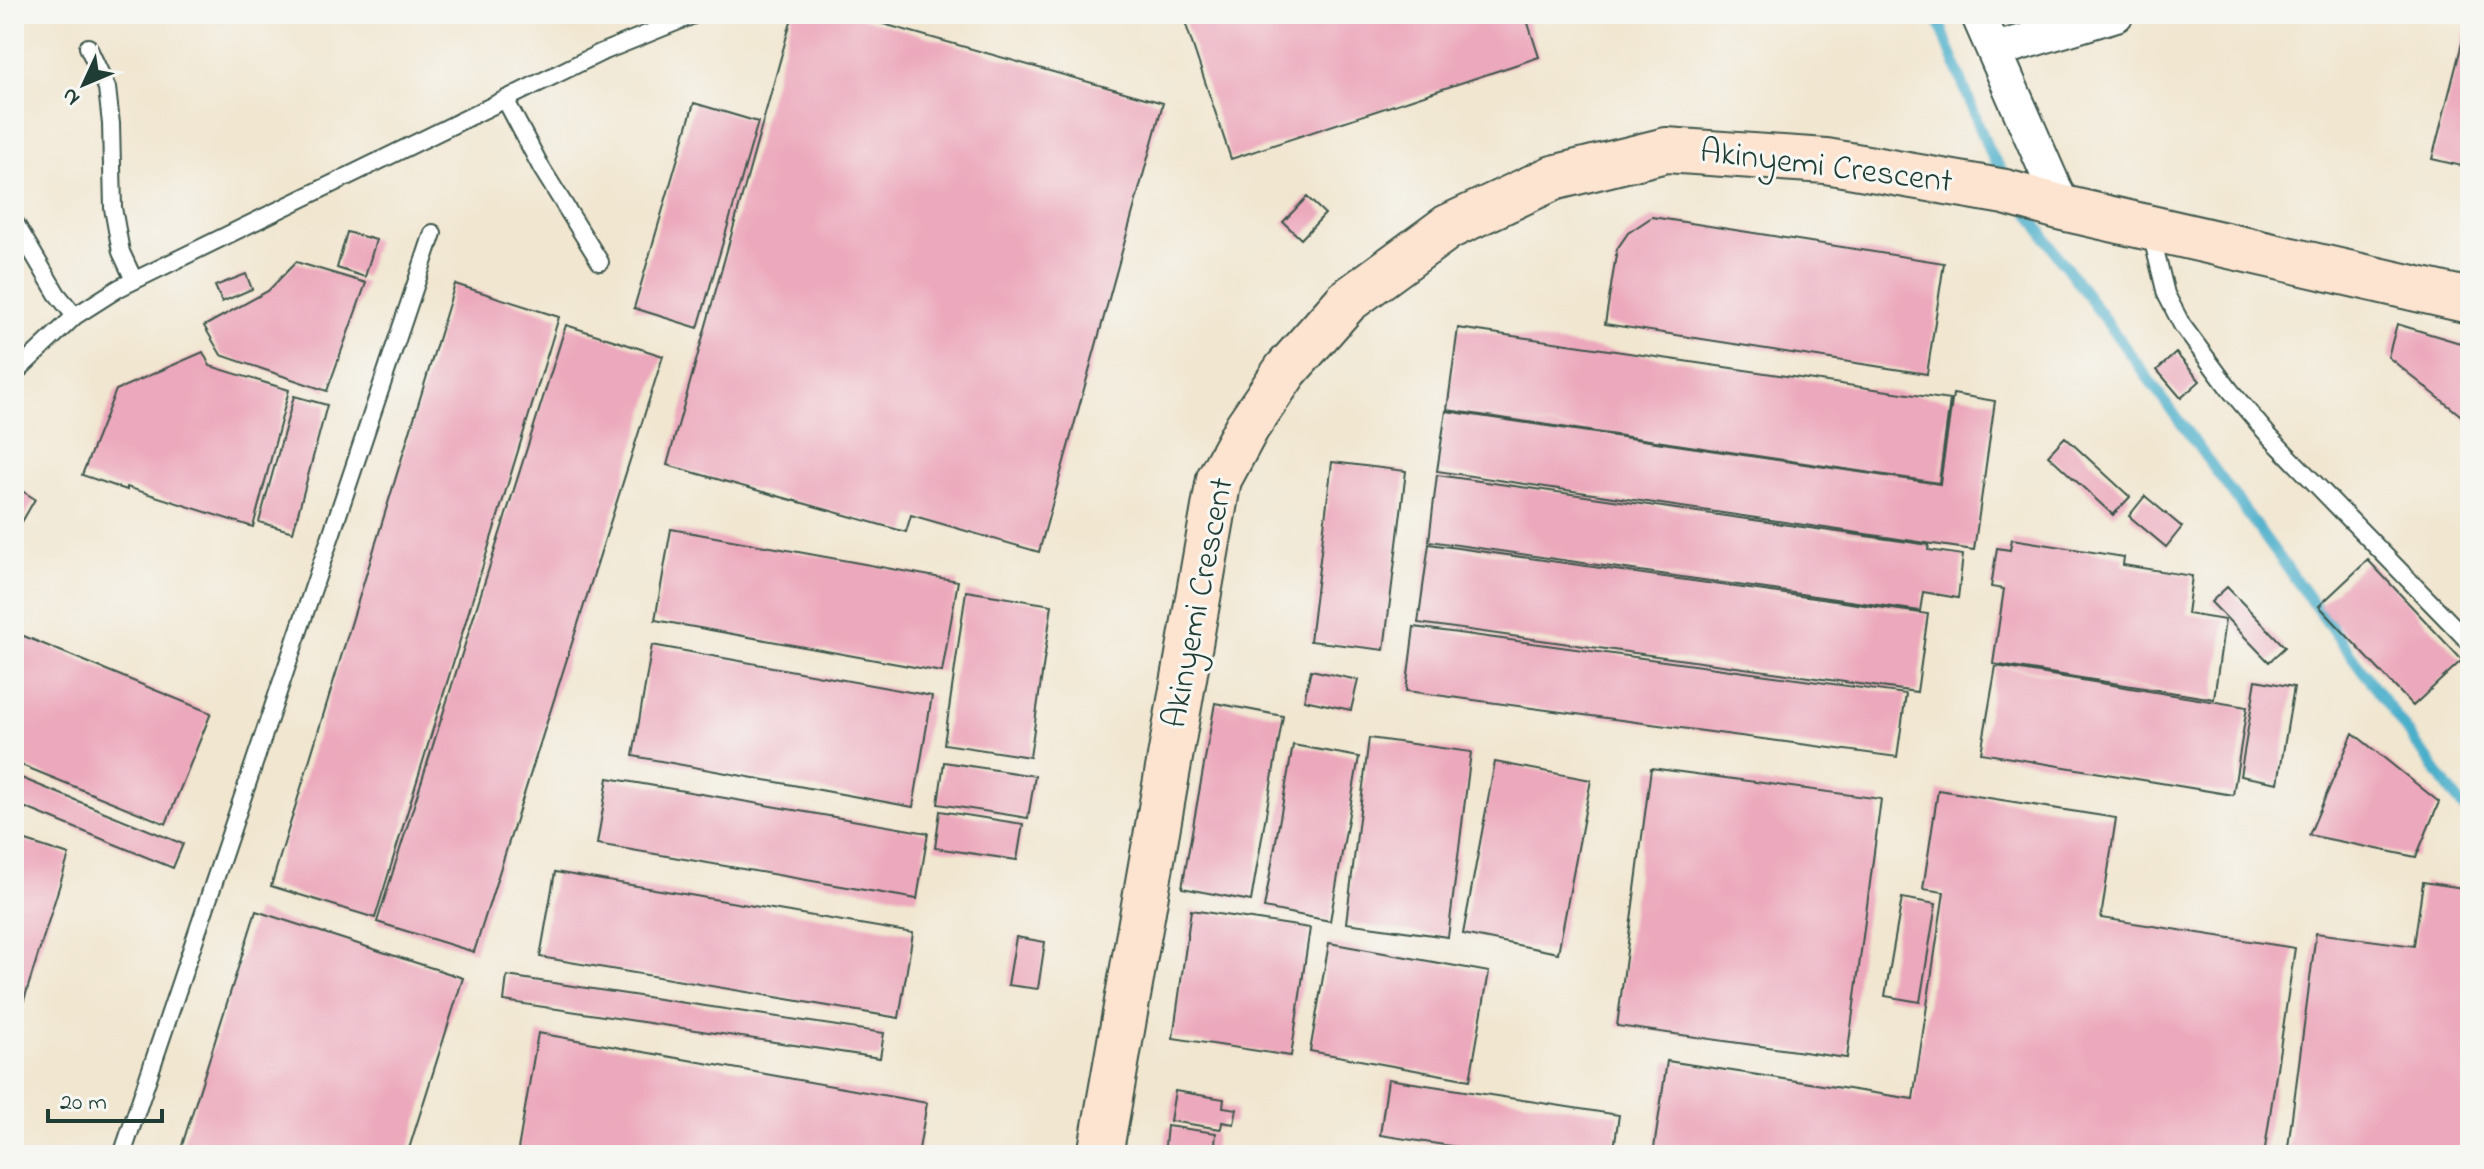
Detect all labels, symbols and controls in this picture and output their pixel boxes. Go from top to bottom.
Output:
north arrow [44,44,124,124]
text: N [55,79,88,112]
street label: Akinyemi Crescent [1697,128,1955,208]
street label: Akinyemi Crescent [1151,474,1249,732]
scale bar [48,1073,162,1123]
text: 20 m [60,1086,107,1121]

